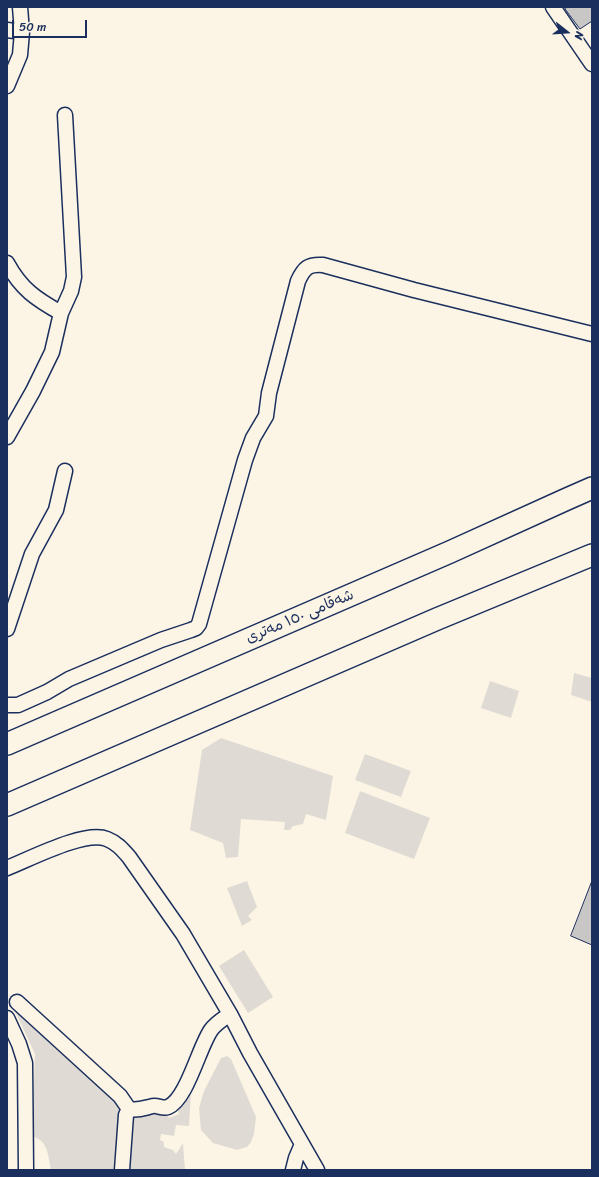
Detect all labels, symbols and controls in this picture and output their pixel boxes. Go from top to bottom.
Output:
scale bar [14,12,89,38]
north arrow [547,12,587,52]
text: 50 m [19,16,46,38]
text: N [569,29,589,42]
street label: شەقامی ١٥٠ مەتری [243,586,357,648]

